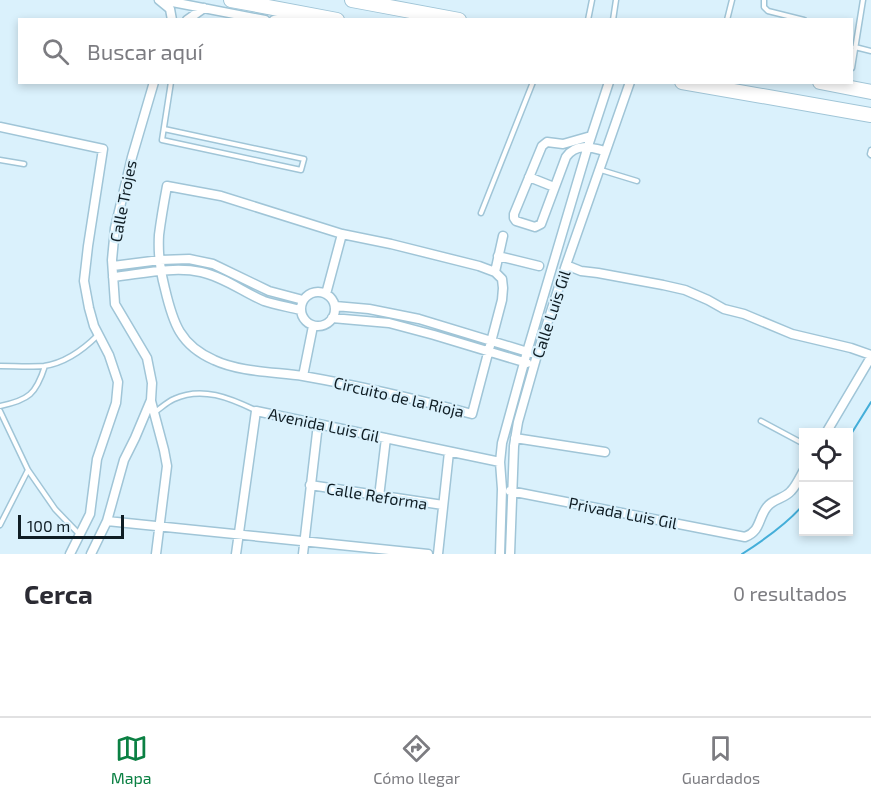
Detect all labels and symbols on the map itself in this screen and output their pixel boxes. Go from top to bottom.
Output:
street label: Calle Trojes [105,158,141,244]
street label: Calle Luis Gil [527,267,574,360]
street label: Circuito de la Rioja [332,372,466,422]
street label: Avenida Luis Gil [267,403,382,446]
street label: Calle Reforma [325,478,429,513]
street label: Privada Luis Gil [567,493,679,532]
scale bar [18,512,124,540]

